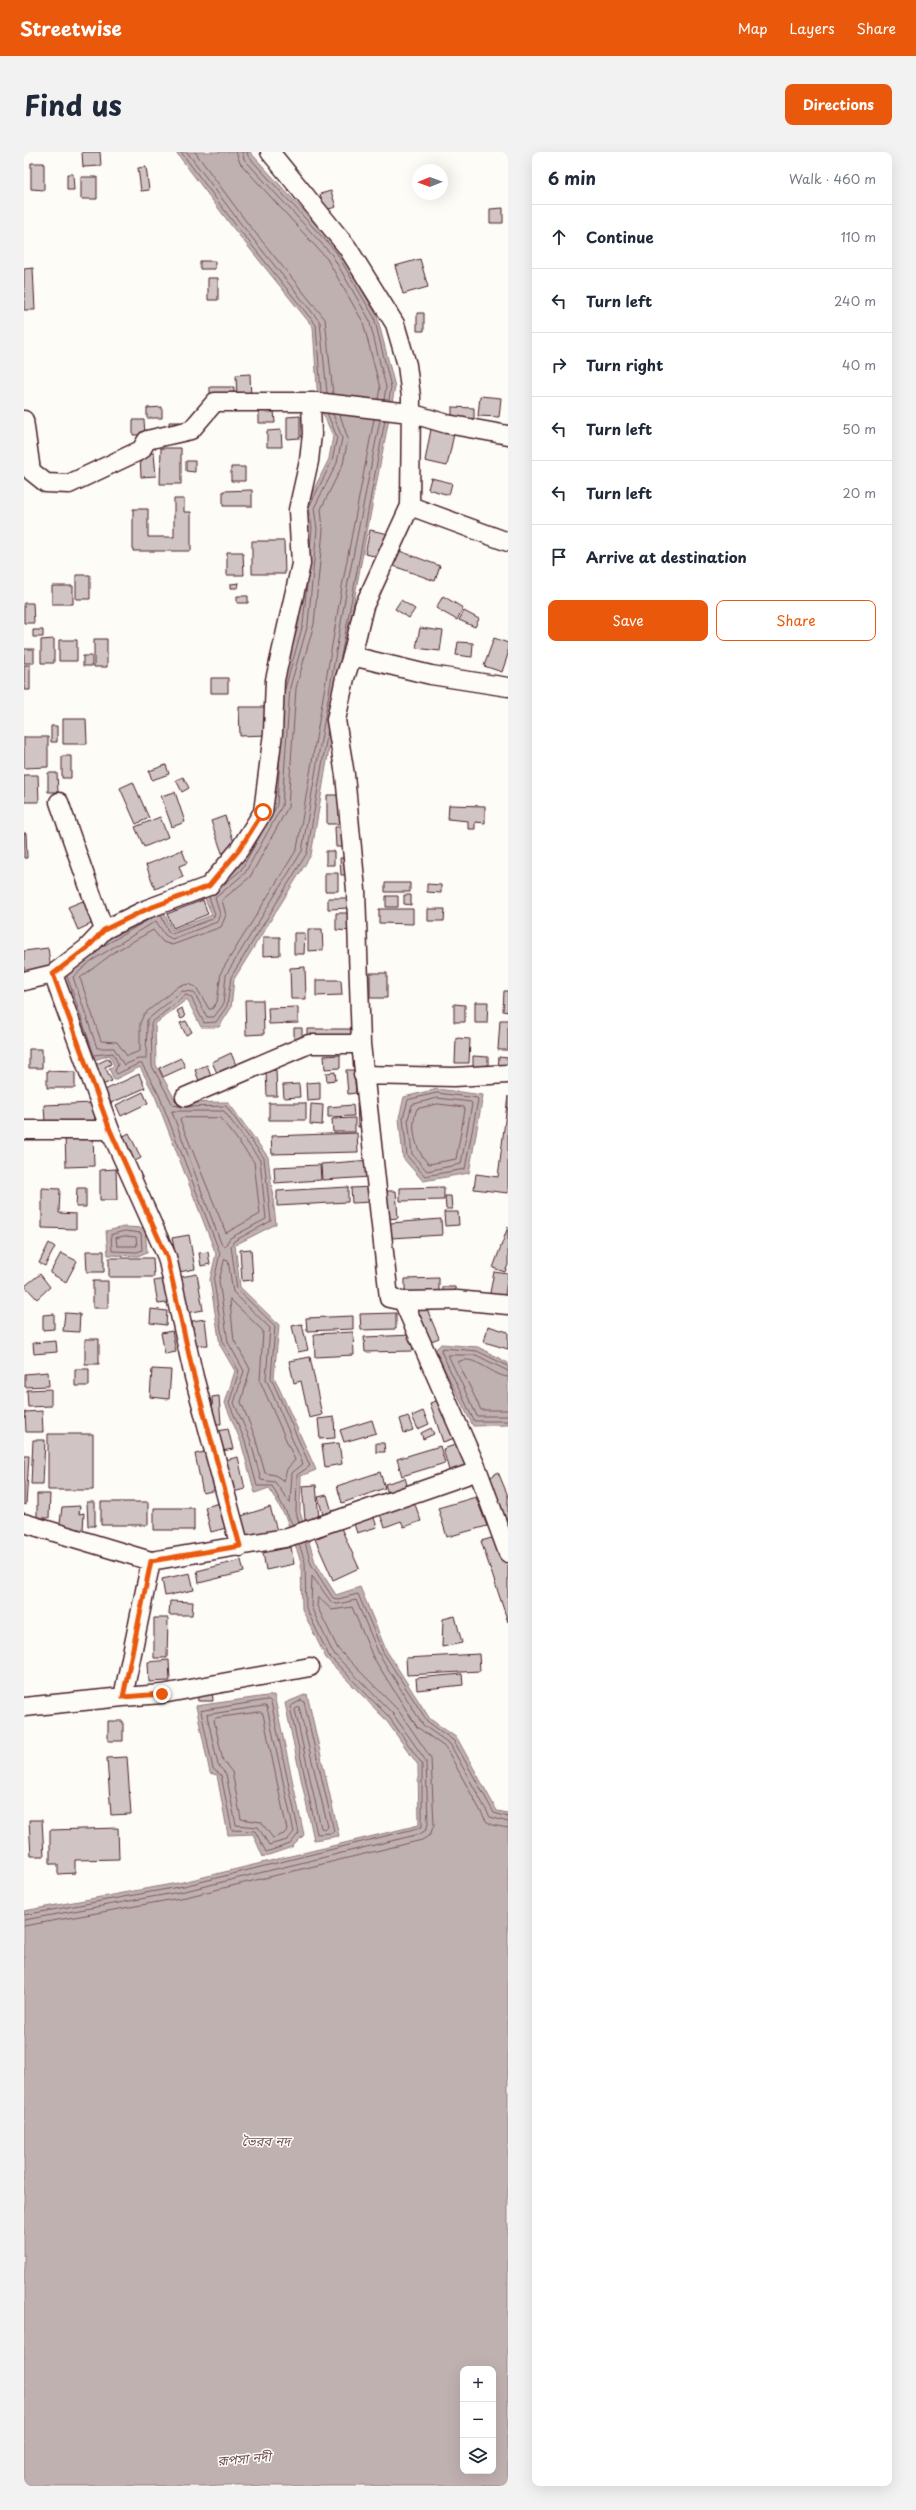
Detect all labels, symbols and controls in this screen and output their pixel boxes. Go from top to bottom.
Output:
text: Streetwise [20,14,122,42]
text: Map [738,18,768,39]
text: Layers [790,18,835,39]
text: Share [857,18,896,39]
text: Find us [24,83,122,126]
button: Directions [785,84,892,125]
north arrow [412,164,448,200]
text: 6 min [548,165,596,191]
text: Walk · 460 m [789,169,876,188]
text: Continue [586,225,654,248]
icon: ahead [548,226,570,248]
text: 110 m [841,227,876,246]
text: Turn left [586,289,652,312]
icon: left [548,290,570,312]
text: 240 m [834,291,876,310]
text: Turn right [586,353,663,376]
icon: right [548,354,570,376]
text: 40 m [842,355,876,374]
text: Turn left [586,417,652,440]
icon: left [548,418,570,440]
text: 50 m [842,419,876,438]
text: Turn left [586,481,652,504]
icon: left [548,482,570,504]
text: 20 m [842,483,876,502]
text: Arrive at destination [586,545,747,568]
icon: arrive [548,546,570,568]
button: Save [548,600,708,641]
button: Share [716,600,876,641]
route start [254,803,272,821]
route end [153,1685,171,1703]
water label: ভৈরব নদ [242,2131,293,2150]
map controls [460,2366,496,2474]
button: + [460,2366,496,2402]
button: − [460,2402,496,2438]
button: layers [460,2438,496,2474]
water label: রূপসা নদী [217,2446,274,2470]

